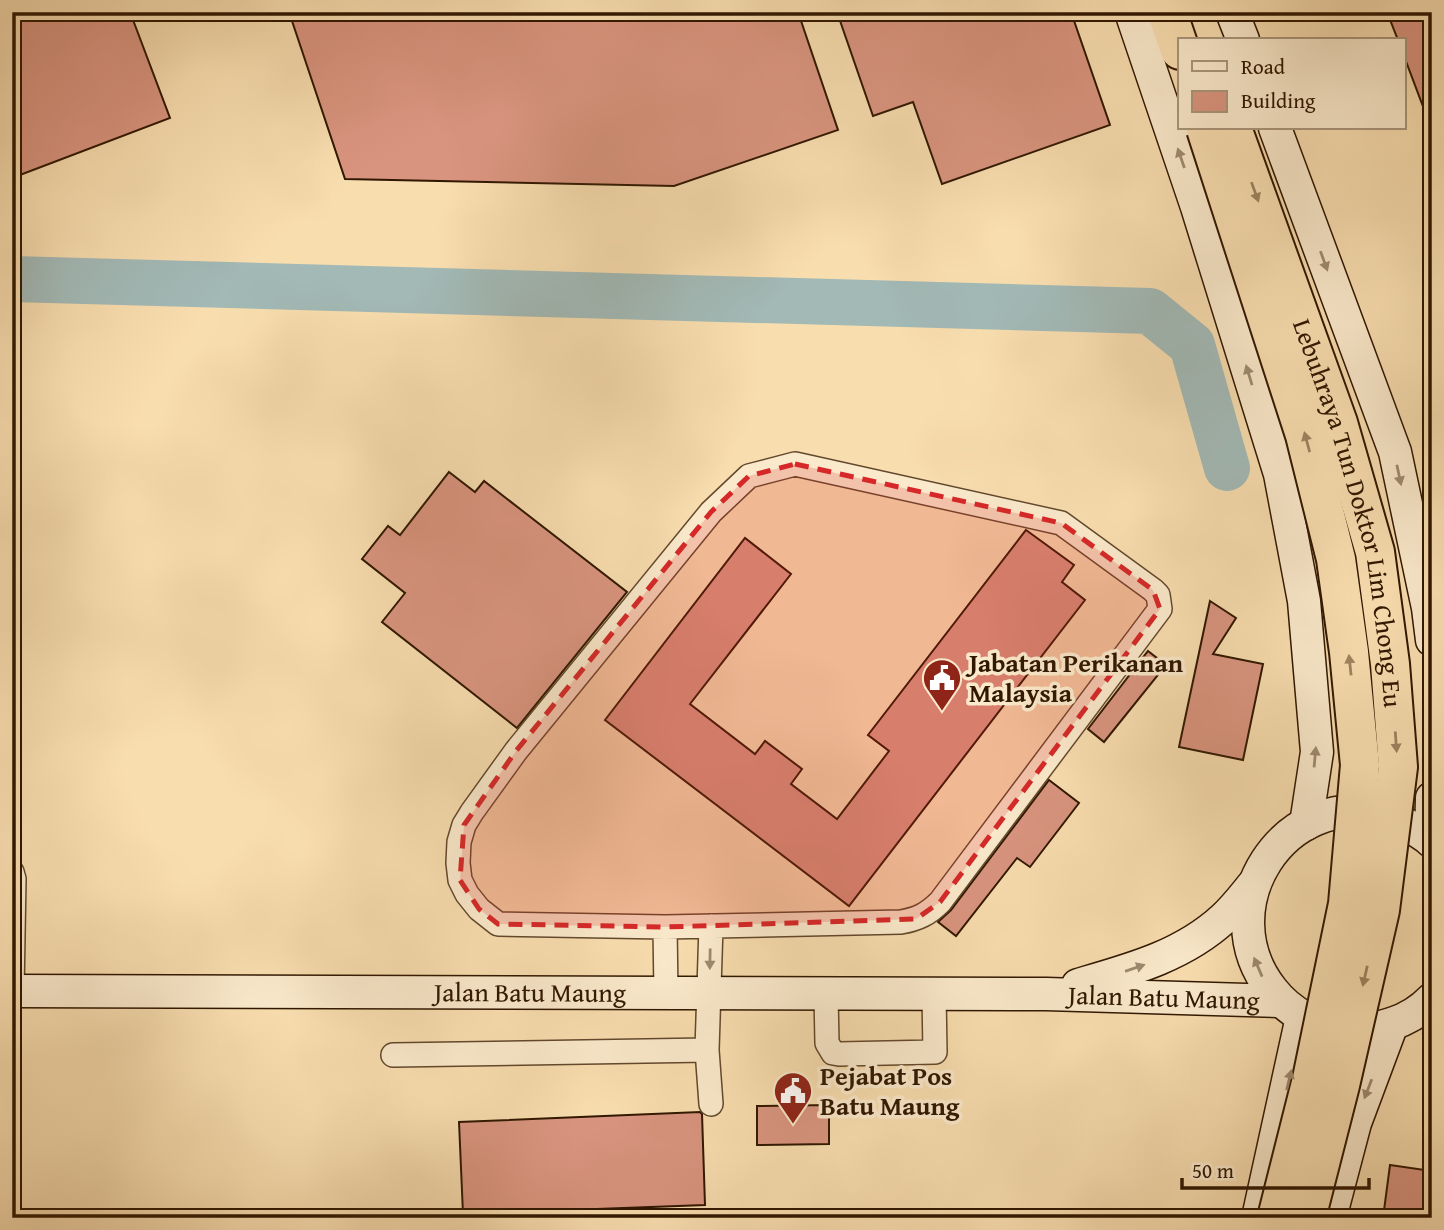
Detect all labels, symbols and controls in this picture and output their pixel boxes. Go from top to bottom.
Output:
legend [1178,38,1406,130]
text: Road [1241,51,1286,82]
text: Building [1241,85,1316,116]
one-way arrow [1175,148,1186,169]
one-way arrow [1250,181,1261,202]
one-way arrow [1319,250,1330,271]
street label: Lebuhraya Tun Doktor Lim Chong Eu [1283,313,1413,709]
one-way arrow [1244,364,1254,385]
one-way arrow [1301,431,1312,453]
one-way arrow [1394,464,1405,486]
place label: Jabatan Perikanan Malaysia [965,643,1184,712]
one-way arrow [1344,654,1355,676]
public building icon: Jabatan Perikanan Malaysia [921,657,963,712]
one-way arrow [1391,731,1402,753]
one-way arrow [1310,746,1321,768]
one-way arrow [704,948,716,970]
one-way arrow [1252,956,1263,977]
one-way arrow [1125,962,1146,973]
one-way arrow [1359,965,1370,987]
street label: Jalan Batu Maung [431,972,626,1012]
street label: Jalan Batu Maung [1065,975,1260,1019]
place label: Pejabat Pos Batu Maung [820,1056,960,1125]
one-way arrow [1284,1068,1295,1090]
public building icon: Pejabat Pos Batu Maung [772,1070,814,1125]
one-way arrow [1363,1078,1374,1099]
scale bar [1182,1146,1369,1190]
text: 50 m [1192,1155,1234,1186]

